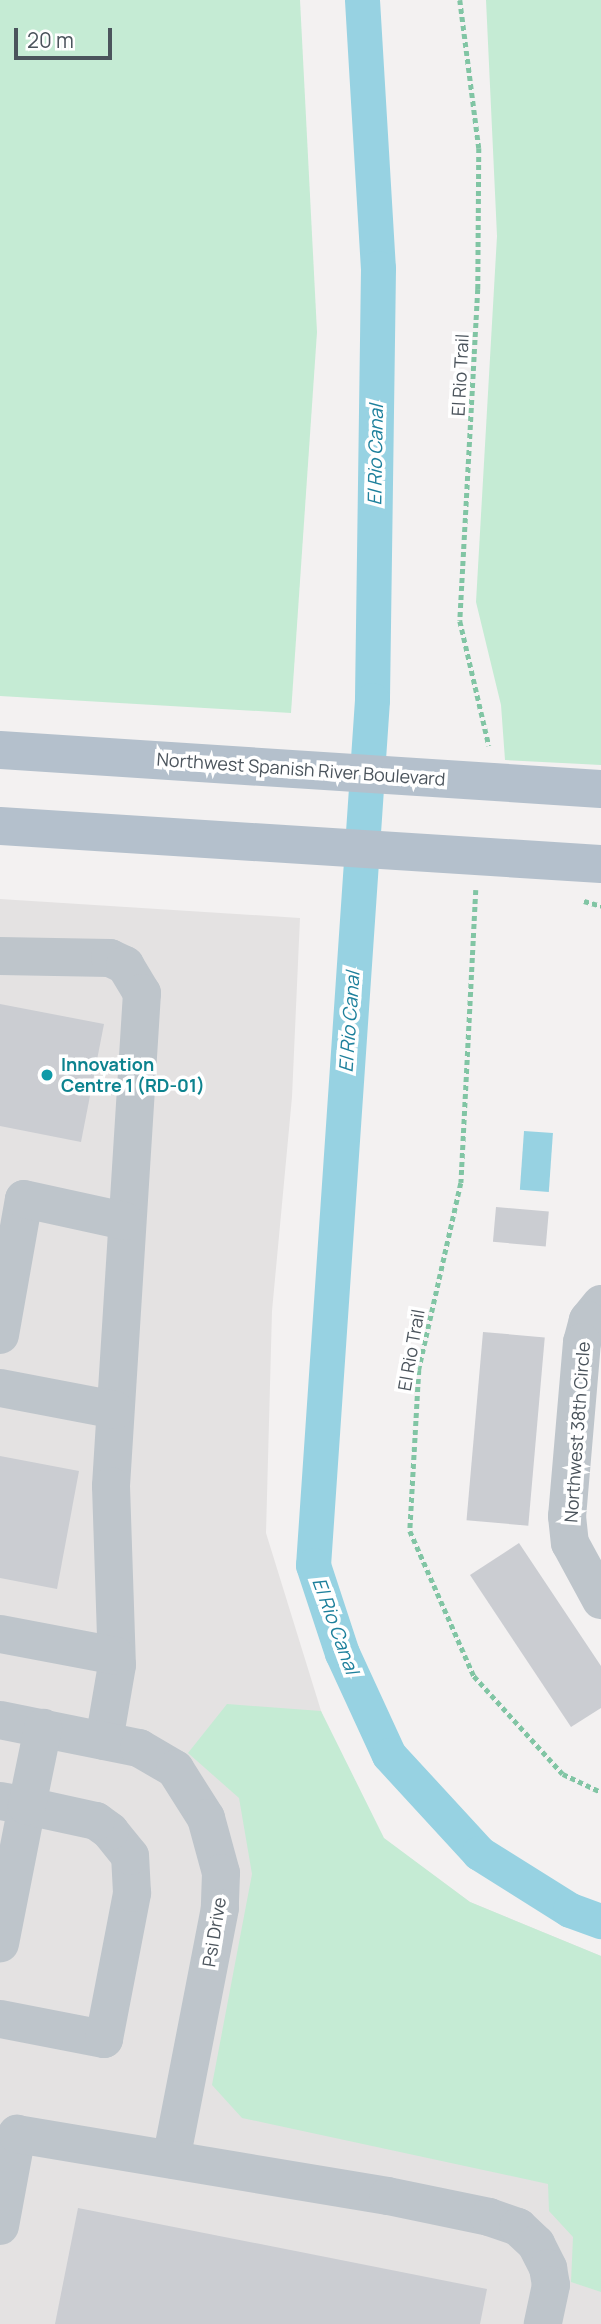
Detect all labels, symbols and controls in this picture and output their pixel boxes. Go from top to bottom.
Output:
scale bar [18,14,116,58]
text: 20 m [27,26,74,54]
street label: El Rio Trail [447,333,473,417]
water label: El Rio Canal [364,404,388,506]
street label: Northwest Spanish River Boulevard [156,748,446,790]
water label: El Rio Canal [335,971,365,1073]
place label: Innovation Centre 1 (RD-01) [61,1054,205,1096]
marker: Innovation Centre 1 (RD-01) [39,1067,55,1083]
street label: El Rio Trail [393,1308,429,1392]
street label: Northwest 38th Circle [560,1341,594,1523]
water label: El Rio Canal [307,1575,363,1677]
street label: Psi Drive [198,1896,230,1968]

